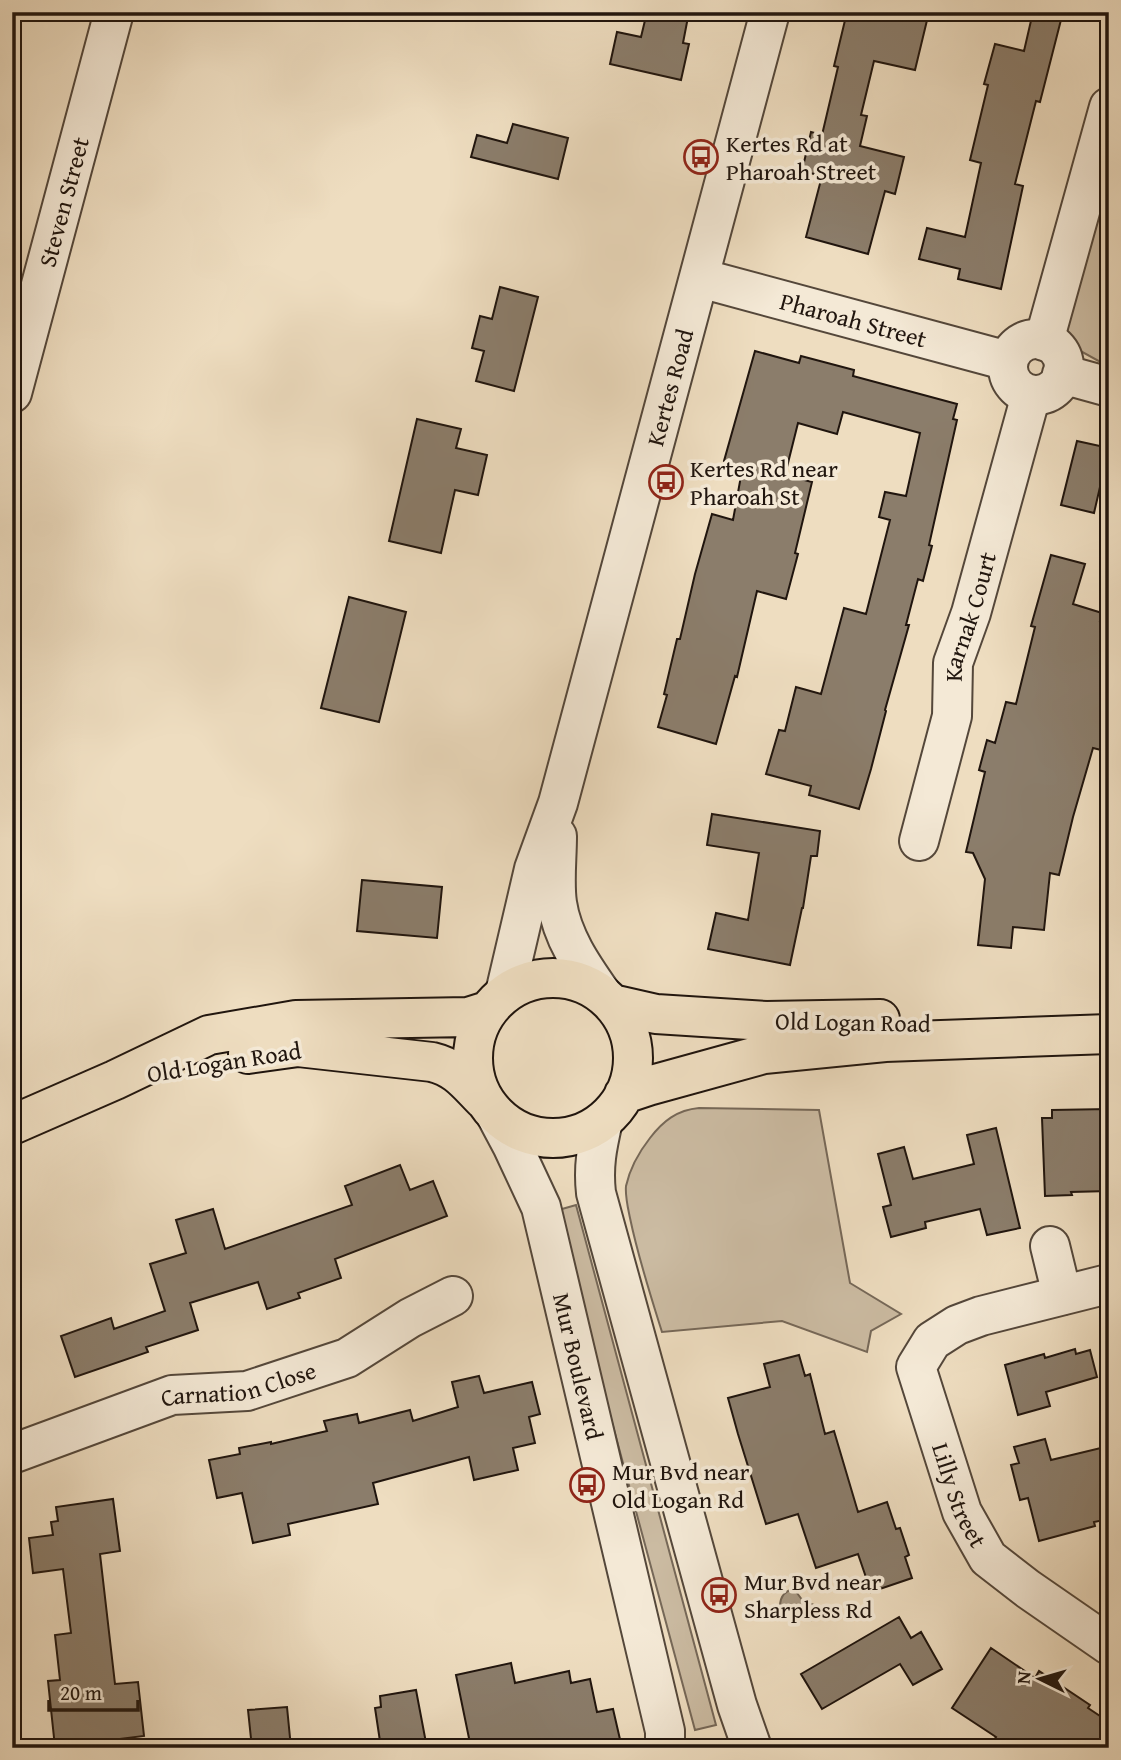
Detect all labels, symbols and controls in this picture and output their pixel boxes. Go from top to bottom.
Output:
place label: Kertes Rd at Pharoah Street [726,126,877,189]
street label: Steven Street [29,132,98,271]
bus stop icon: Kertes Rd at Pharoah Street [682,138,720,176]
street label: Pharoah Street [776,283,931,356]
street label: Kertes Road [637,324,702,450]
place label: Kertes Rd near Pharoah St [690,451,838,514]
bus stop icon: Kertes Rd near Pharoah St [647,463,685,501]
street label: Karnak Court [935,547,1005,682]
street label: Old Logan Road [775,1003,931,1041]
street label: Old Logan Road [144,1033,304,1091]
street label: Mur Boulevard [544,1289,613,1443]
street label: Carnation Close [155,1352,320,1415]
street label: Lilly Street [924,1438,996,1554]
place label: Mur Bvd near Old Logan Rd [612,1454,750,1517]
bus stop icon: Mur Bvd near Old Logan Rd [568,1466,606,1504]
place label: Mur Bvd near Sharpless Rd [744,1564,882,1627]
bus stop icon: Mur Bvd near Sharpless Rd [700,1576,738,1614]
north arrow [1006,1644,1076,1714]
scale bar [49,1669,138,1713]
text: N [1009,1670,1038,1685]
text: 20 m [60,1677,102,1708]

